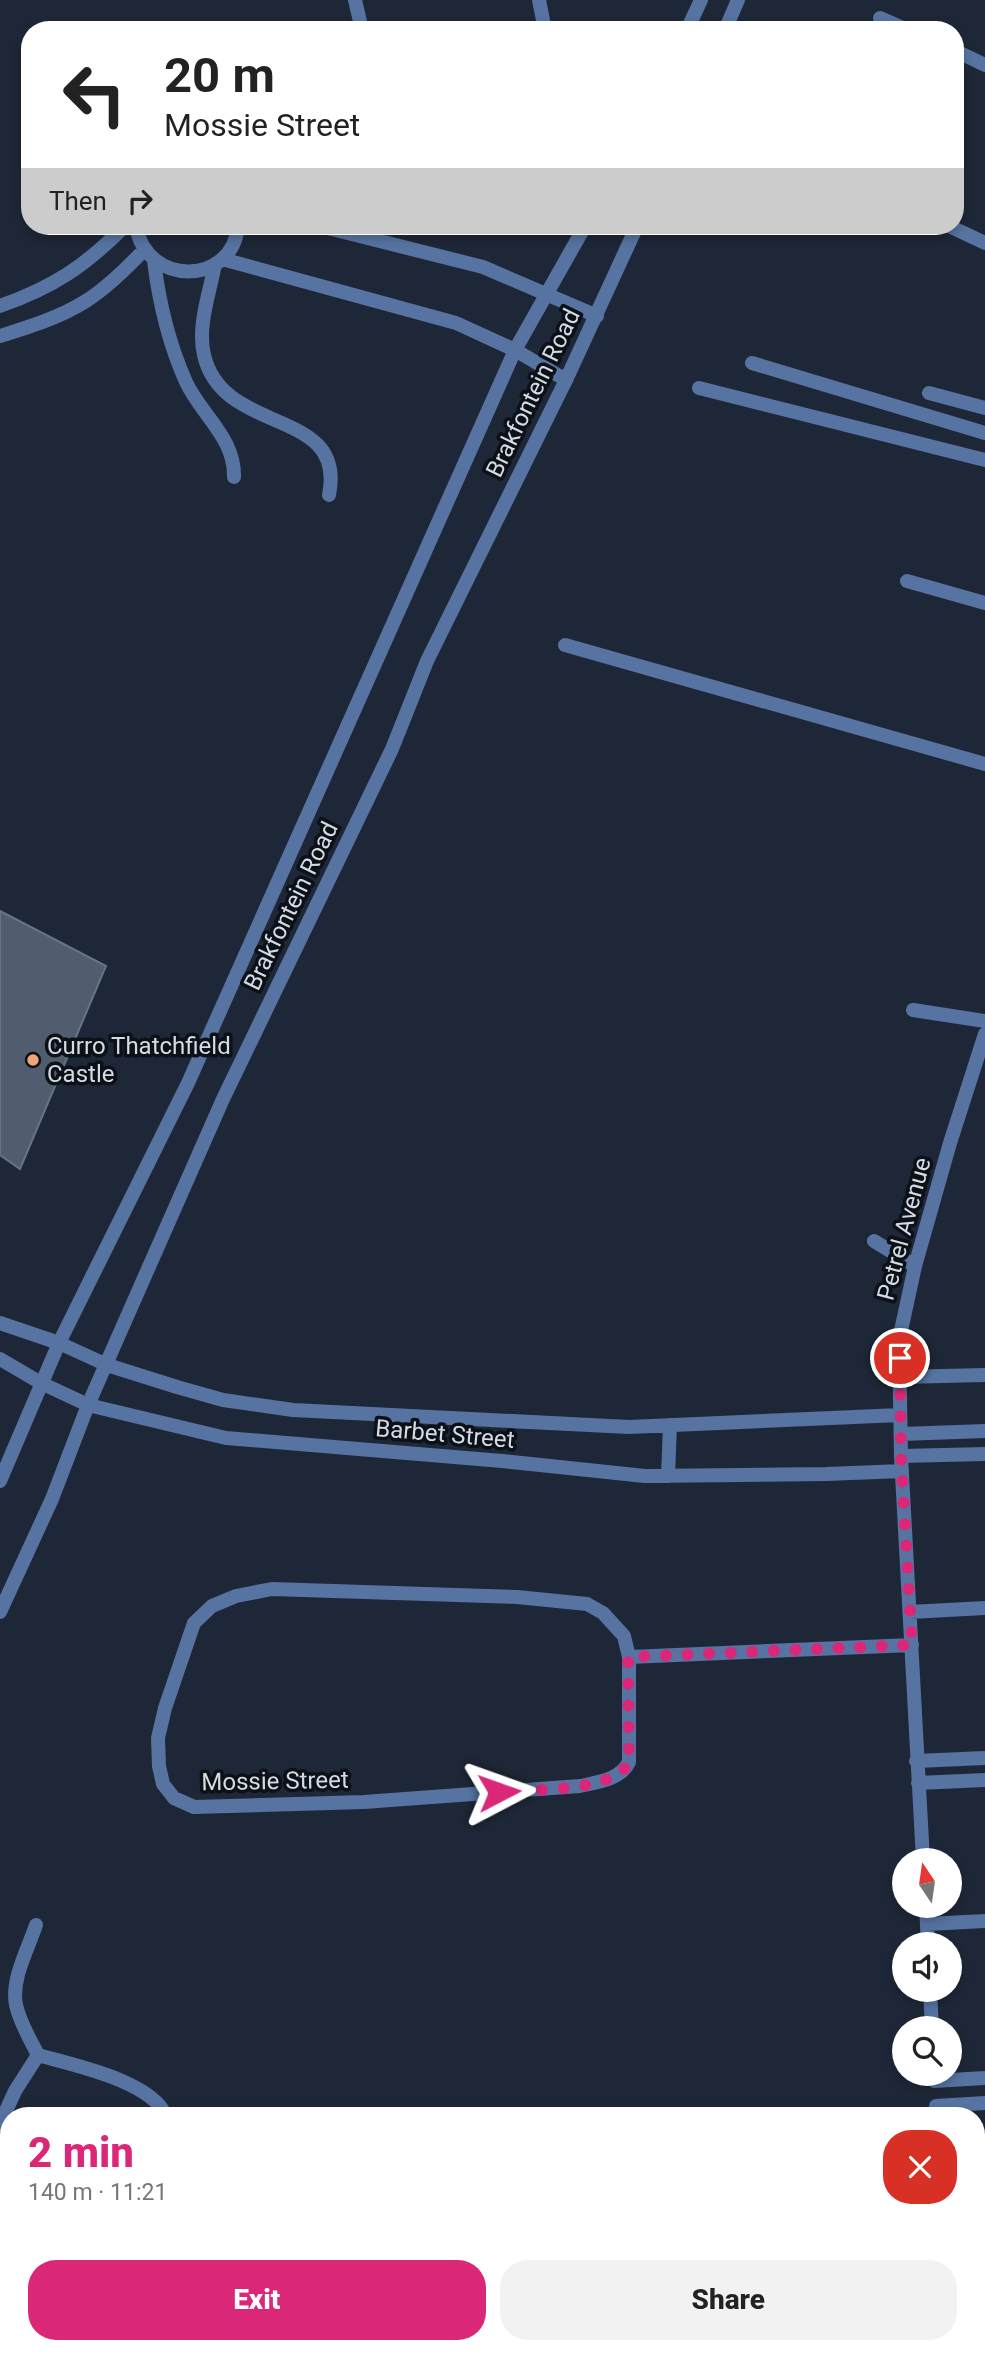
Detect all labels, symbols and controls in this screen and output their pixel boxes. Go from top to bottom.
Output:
text: 20 m [164,47,275,104]
icon: left [49,49,140,140]
text: Mossie Street [164,106,360,144]
icon: right [121,182,159,220]
text: Then [49,186,107,216]
street label: Brakfontein Road [480,304,586,482]
street label: Brakfontein Road [238,817,344,995]
place label: Curro Thatchfield Castle [47,1032,231,1088]
marker: Curro Thatchfield Castle [25,1052,41,1068]
street label: Petrel Avenue [872,1155,936,1303]
pin [870,1328,930,1388]
icon: arrive [881,1339,919,1377]
street label: Barbet Street [374,1414,516,1454]
position arrow [462,1755,536,1829]
street label: Mossie Street [201,1766,349,1796]
north arrow [892,1848,962,1918]
map controls [892,1848,962,2086]
button: sound [892,1932,962,2002]
button: search [892,2016,962,2086]
text: 2 min [28,2128,134,2177]
button: close [883,2130,957,2204]
text: 140 m · 11:21 [28,2179,167,2206]
button: Exit [28,2260,486,2340]
button: Share [500,2260,957,2340]

